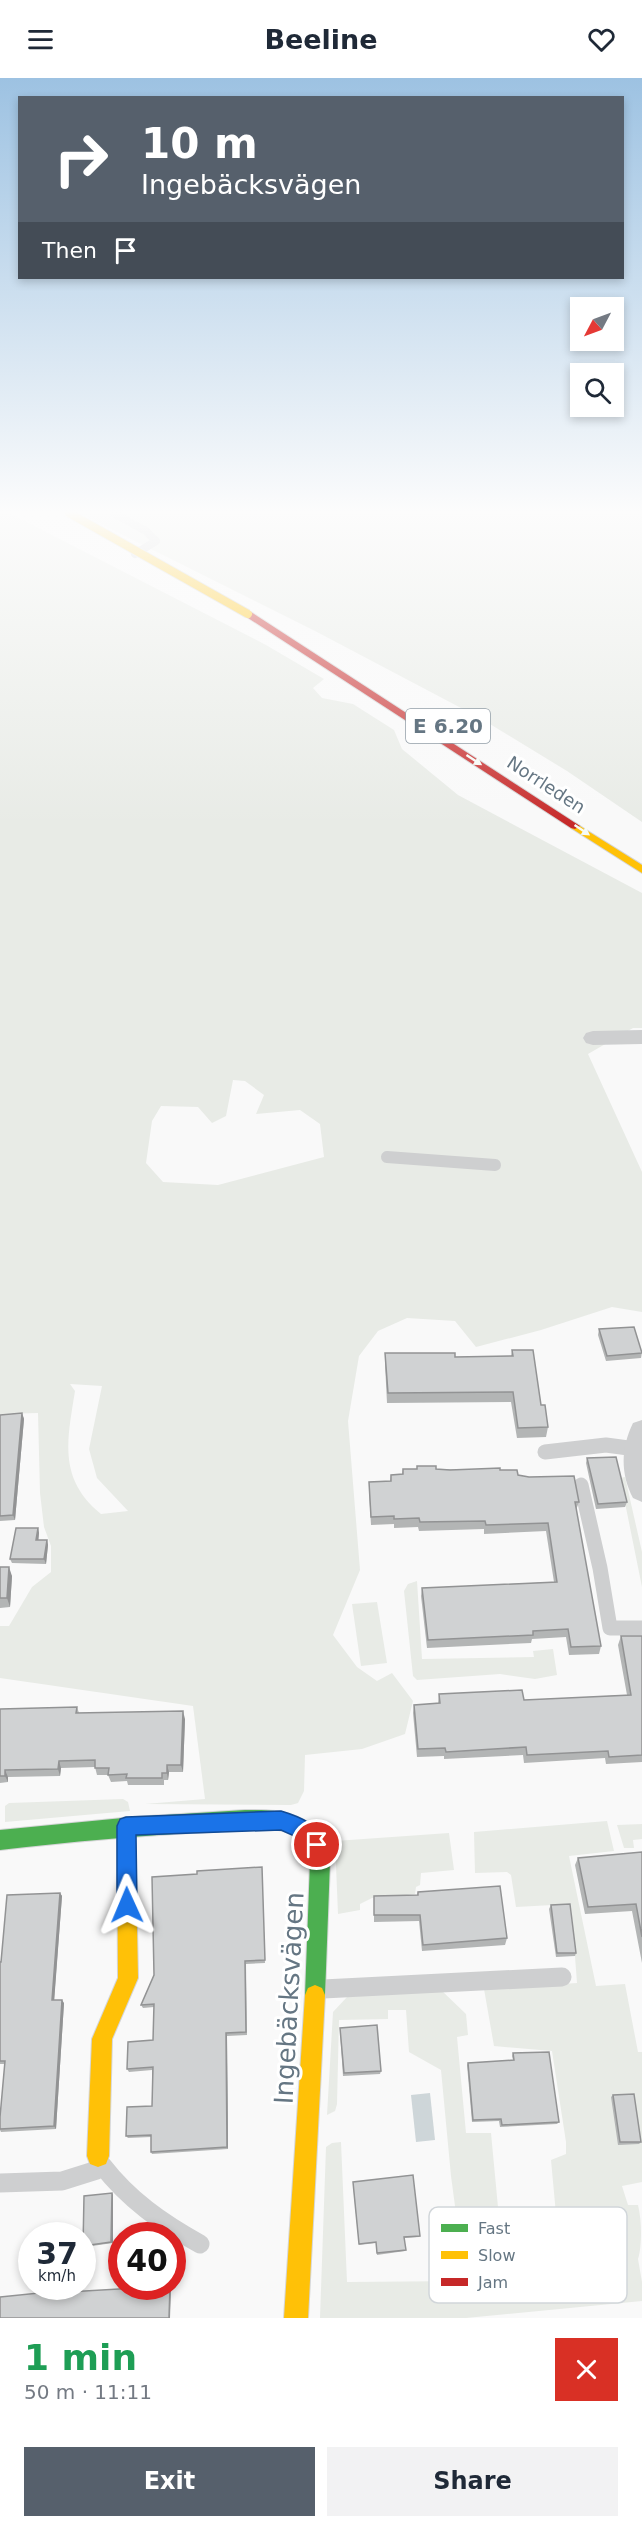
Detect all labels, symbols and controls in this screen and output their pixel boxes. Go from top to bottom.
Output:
icon: menu [24,23,57,56]
icon: heart [585,23,618,56]
text: Beeline [264,24,378,55]
text: 10 m [141,119,258,168]
icon: right [42,120,120,198]
text: Ingebäcksvägen [141,169,361,200]
icon: arrive [109,234,142,267]
text: Then [42,238,97,263]
north arrow [570,297,624,351]
map controls [570,297,624,417]
button: search [570,363,624,417]
road number: E 6.20 [406,709,490,743]
street label: Norrleden [503,752,589,818]
one-way arrow [465,754,482,765]
one-way arrow [574,825,590,836]
pin [291,1819,342,1870]
icon: arrive [300,1828,333,1861]
position arrow [95,1873,159,1937]
street label: Ingebäcksvägen [268,1891,310,2105]
legend [429,2207,627,2303]
text: Fast [478,2219,510,2238]
speed limit sign: 40 [108,2222,186,2300]
text: 37 [36,2236,78,2271]
text: Slow [478,2246,515,2265]
text: km/h [38,2267,76,2285]
text: Jam [477,2273,508,2292]
text: 1 min [24,2337,137,2378]
button: close [555,2338,618,2401]
text: 50 m · 11:11 [24,2380,152,2404]
button: Exit [24,2447,315,2516]
button: Share [327,2447,618,2516]

